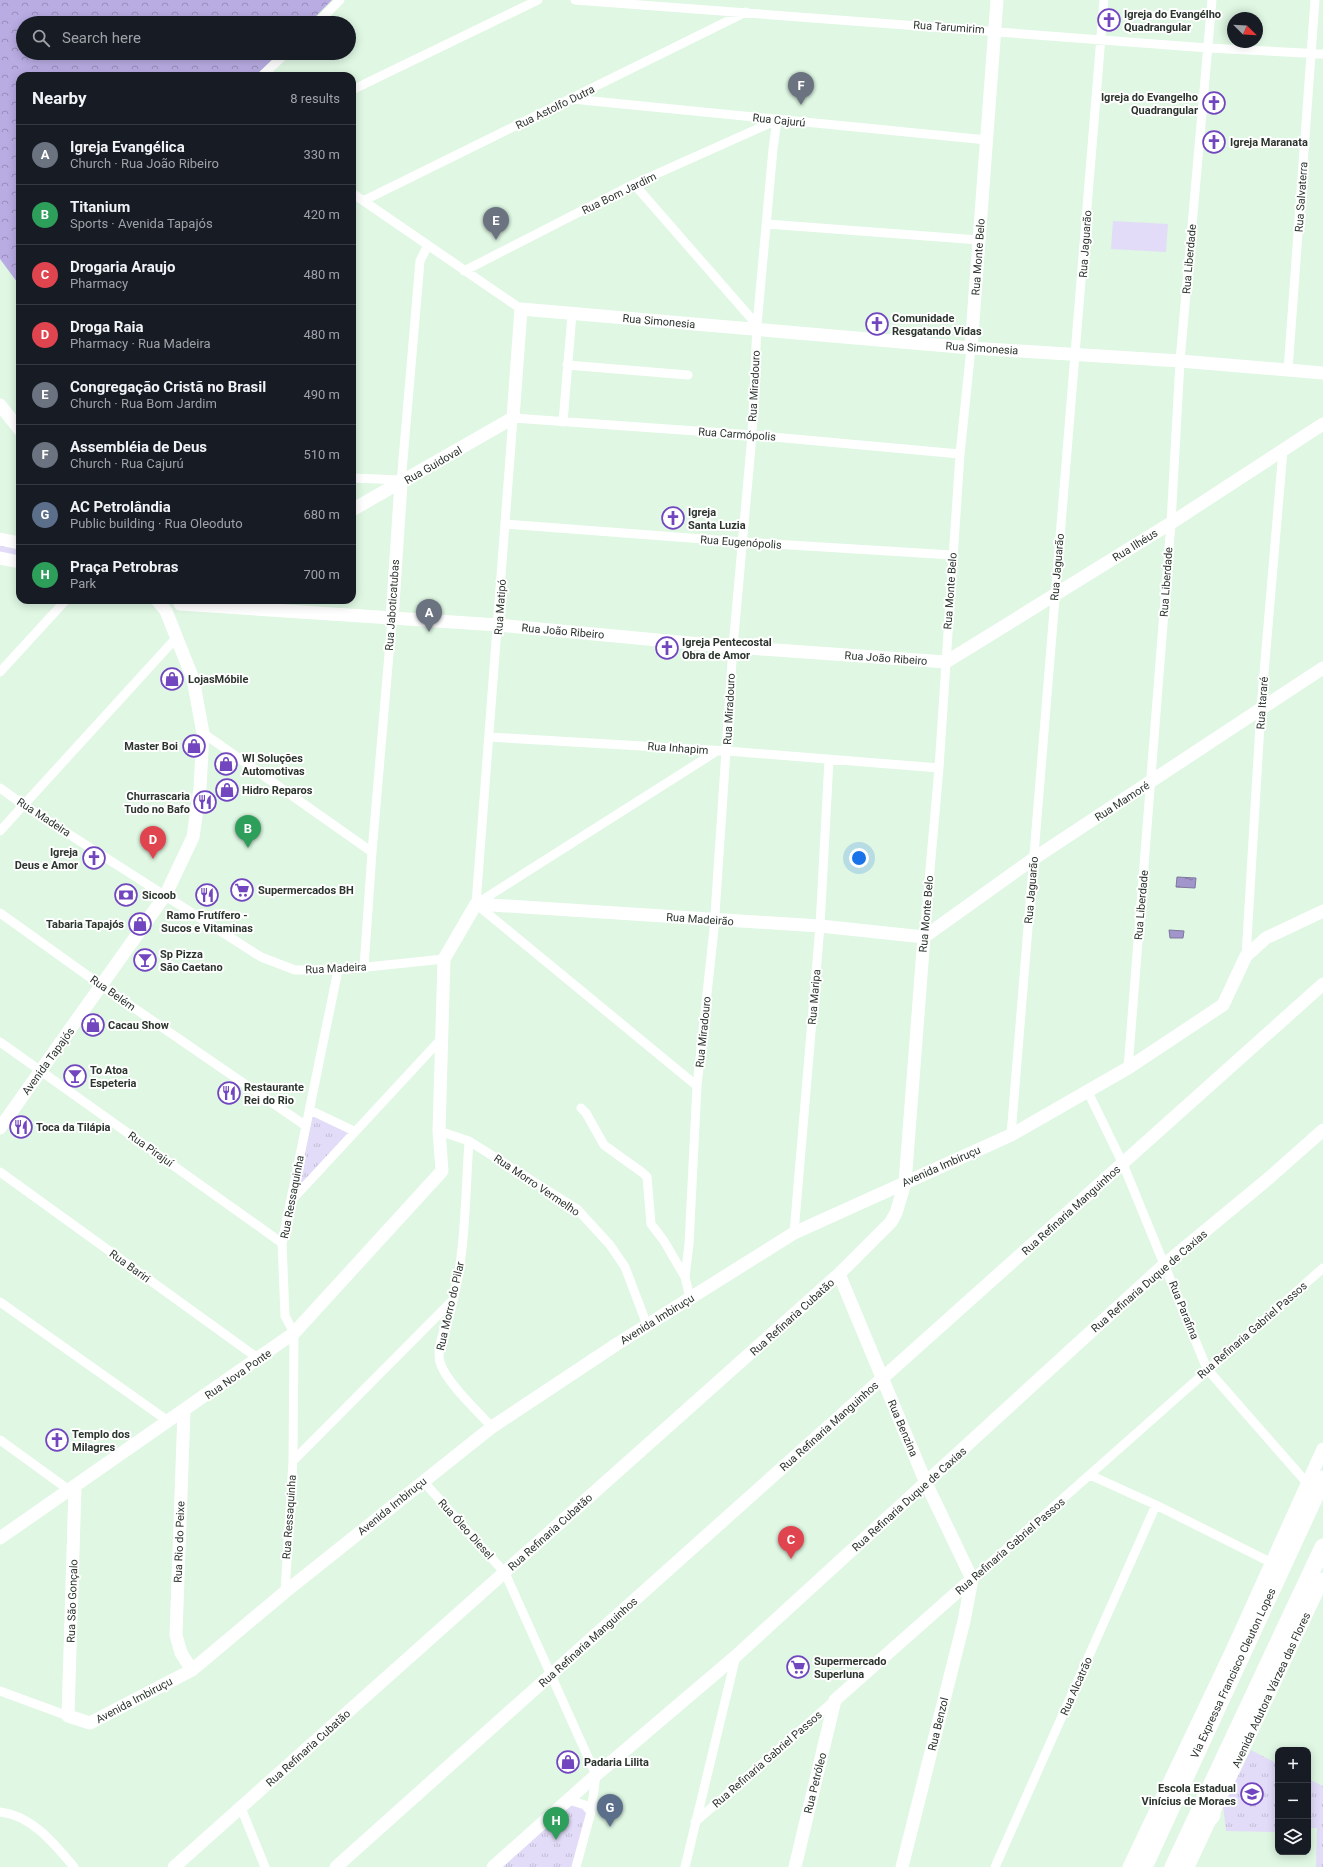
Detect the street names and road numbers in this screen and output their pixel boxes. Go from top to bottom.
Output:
street label: Rua Tarumirim [913,19,985,36]
street label: Rua Astolfo Dutra [514,83,597,132]
street label: Rua Cajurú [752,111,806,130]
street label: Rua Salvaterra [1293,161,1310,233]
street label: Rua Bom Jardim [580,170,659,217]
street label: Rua Jaguarão [1077,210,1094,278]
street label: Rua Monte Belo [969,218,988,296]
street label: Rua Liberdade [1180,223,1199,294]
street label: Rua Simonesia [622,312,696,331]
street label: Rua Simonesia [945,339,1019,358]
street label: Rua Miradouro [746,350,763,422]
street label: Rua Carmópolis [698,425,777,444]
street label: Rua Guidoval [402,444,464,487]
street label: Rua Ilhéus [1110,526,1161,564]
street label: Rua Eugenópolis [700,533,782,552]
street label: Rua Jaguarão [1048,533,1067,601]
street label: Rua Liberdade [1158,546,1175,617]
street label: Rua Monte Belo [941,552,960,630]
street label: Rua Jaboticatubas [383,559,402,651]
street label: Rua Matipó [492,579,509,635]
street label: Rua João Ribeiro [521,621,605,642]
street label: Rua João Ribeiro [844,649,928,668]
street label: Rua Miradouro [721,673,738,745]
street label: Rua Itararé [1254,676,1271,730]
street label: Rua Inhapim [647,740,709,757]
street label: Rua Mamoré [1093,779,1152,824]
street label: Rua Madeira [14,795,73,840]
street label: Rua Jaguarão [1022,856,1041,924]
street label: Rua Liberdade [1132,869,1151,940]
street label: Rua Monte Belo [917,875,936,953]
street label: Rua Madeirão [666,911,734,928]
street label: Rua Madeira [305,960,367,977]
street label: Rua Maripa [806,969,823,1025]
street label: Rua Belém [88,973,138,1014]
street label: Rua Miradouro [693,996,714,1068]
street label: Avenida Tapajós [20,1025,77,1098]
street label: Rua Pirajuí [126,1129,177,1170]
street label: Avenida Imbiruçu [900,1143,983,1190]
street label: Rua Morro Vermelho [491,1152,582,1219]
street label: Rua Ressaquinha [278,1154,307,1240]
street label: Rua Refinaria Manguinhos [1019,1162,1124,1258]
street label: Rua Refinaria Duque de Caxias [1089,1227,1210,1335]
street label: Rua Bariri [107,1247,153,1286]
street label: Rua Morro do Pilar [434,1260,467,1352]
street label: Rua Refinaria Cubatão [748,1276,837,1359]
street label: Rua Parafina [1166,1279,1201,1341]
street label: Rua Refinaria Gabriel Passos [1195,1279,1310,1382]
street label: Avenida Imbiruçu [618,1291,697,1347]
street label: Rua Nova Ponte [203,1347,274,1402]
street label: Rua Refinaria Manguinhos [777,1378,882,1474]
street label: Rua Benzina [885,1398,920,1459]
street label: Rua Refinaria Duque de Caxias [850,1444,969,1554]
street label: Rua Ressaquinha [280,1474,299,1560]
street label: Avenida Imbiruçu [355,1475,429,1538]
street label: Rua Refinaria Cubatão [506,1491,595,1574]
street label: Rua Refinaria Gabriel Passos [953,1495,1068,1598]
street label: Rua Óleo Diesel [435,1497,496,1562]
street label: Rua Rio do Peixe [172,1501,187,1583]
street label: Rua São Gonçalo [65,1559,80,1643]
street label: Via Expressa Francisco Cleuton Lopes [1188,1586,1279,1760]
street label: Rua Refinaria Manguinhos [536,1594,641,1690]
street label: Avenida Adutora Várzea das Flores [1230,1610,1313,1770]
street label: Rua Alcatrão [1058,1655,1095,1717]
street label: Avenida Imbiruçu [94,1675,175,1726]
street label: Rua Benzol [926,1696,951,1752]
street label: Rua Refinaria Cubatão [264,1707,353,1790]
street label: Rua Refinaria Gabriel Passos [710,1708,825,1811]
street label: Rua Petróleo [802,1751,829,1815]

